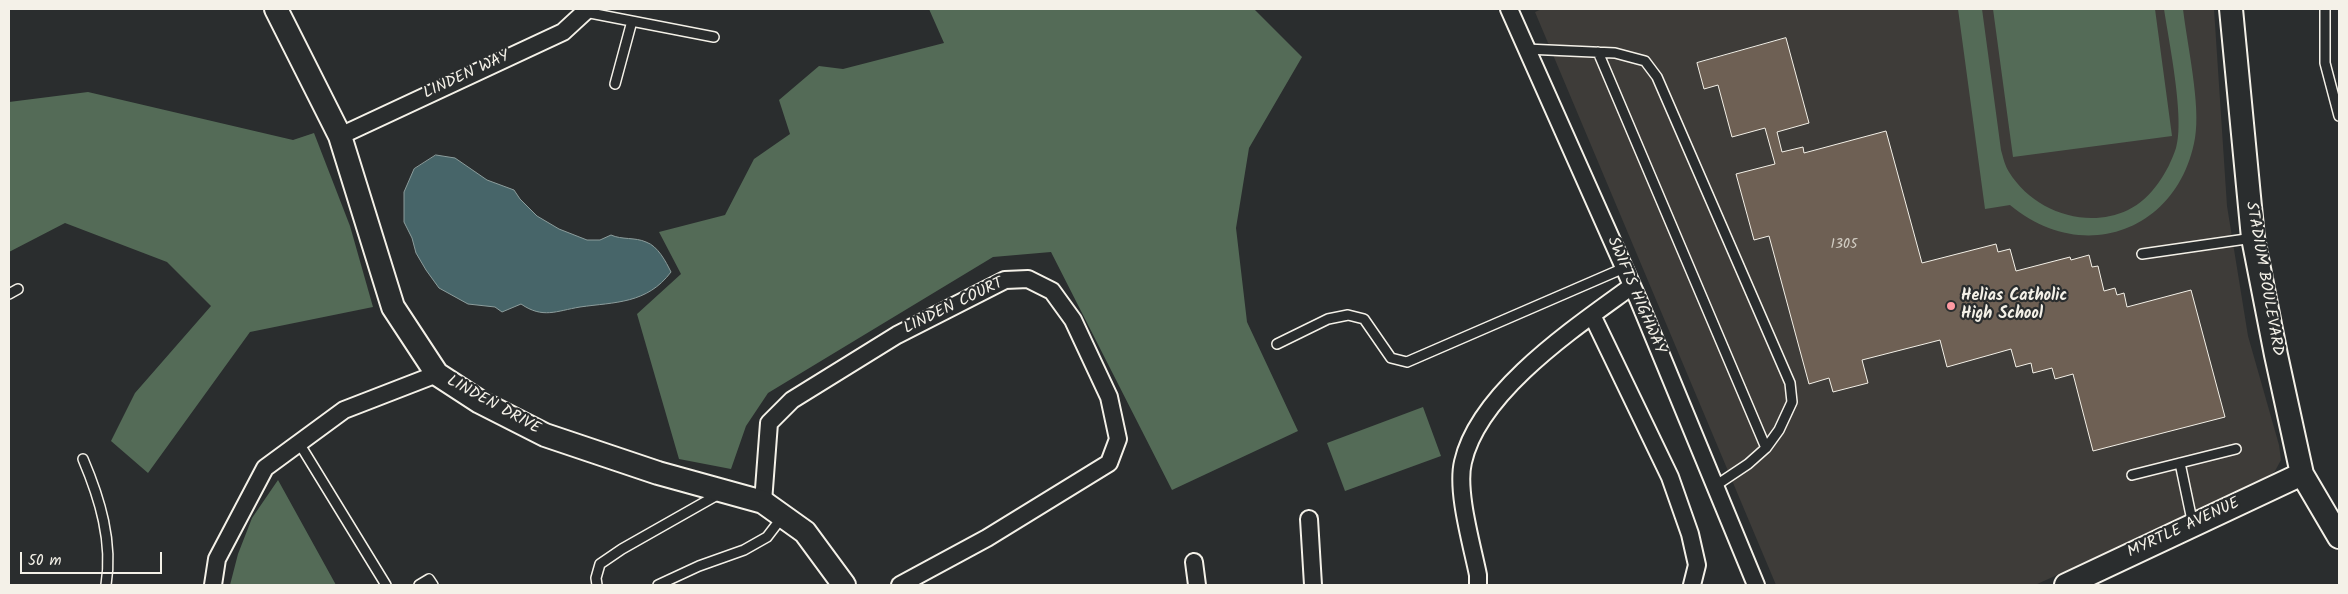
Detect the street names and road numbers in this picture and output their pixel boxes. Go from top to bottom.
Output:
street label: LINDEN WAY [421,48,513,104]
street label: STADIUM BOULEVARD [2240,200,2286,358]
street label: SWIFTS HIGHWAY [1602,235,1668,357]
street label: LINDEN COURT [901,275,1007,339]
street label: LINDEN DRIVE [443,372,543,440]
street label: MYRTLE AVENUE [2125,495,2243,563]

